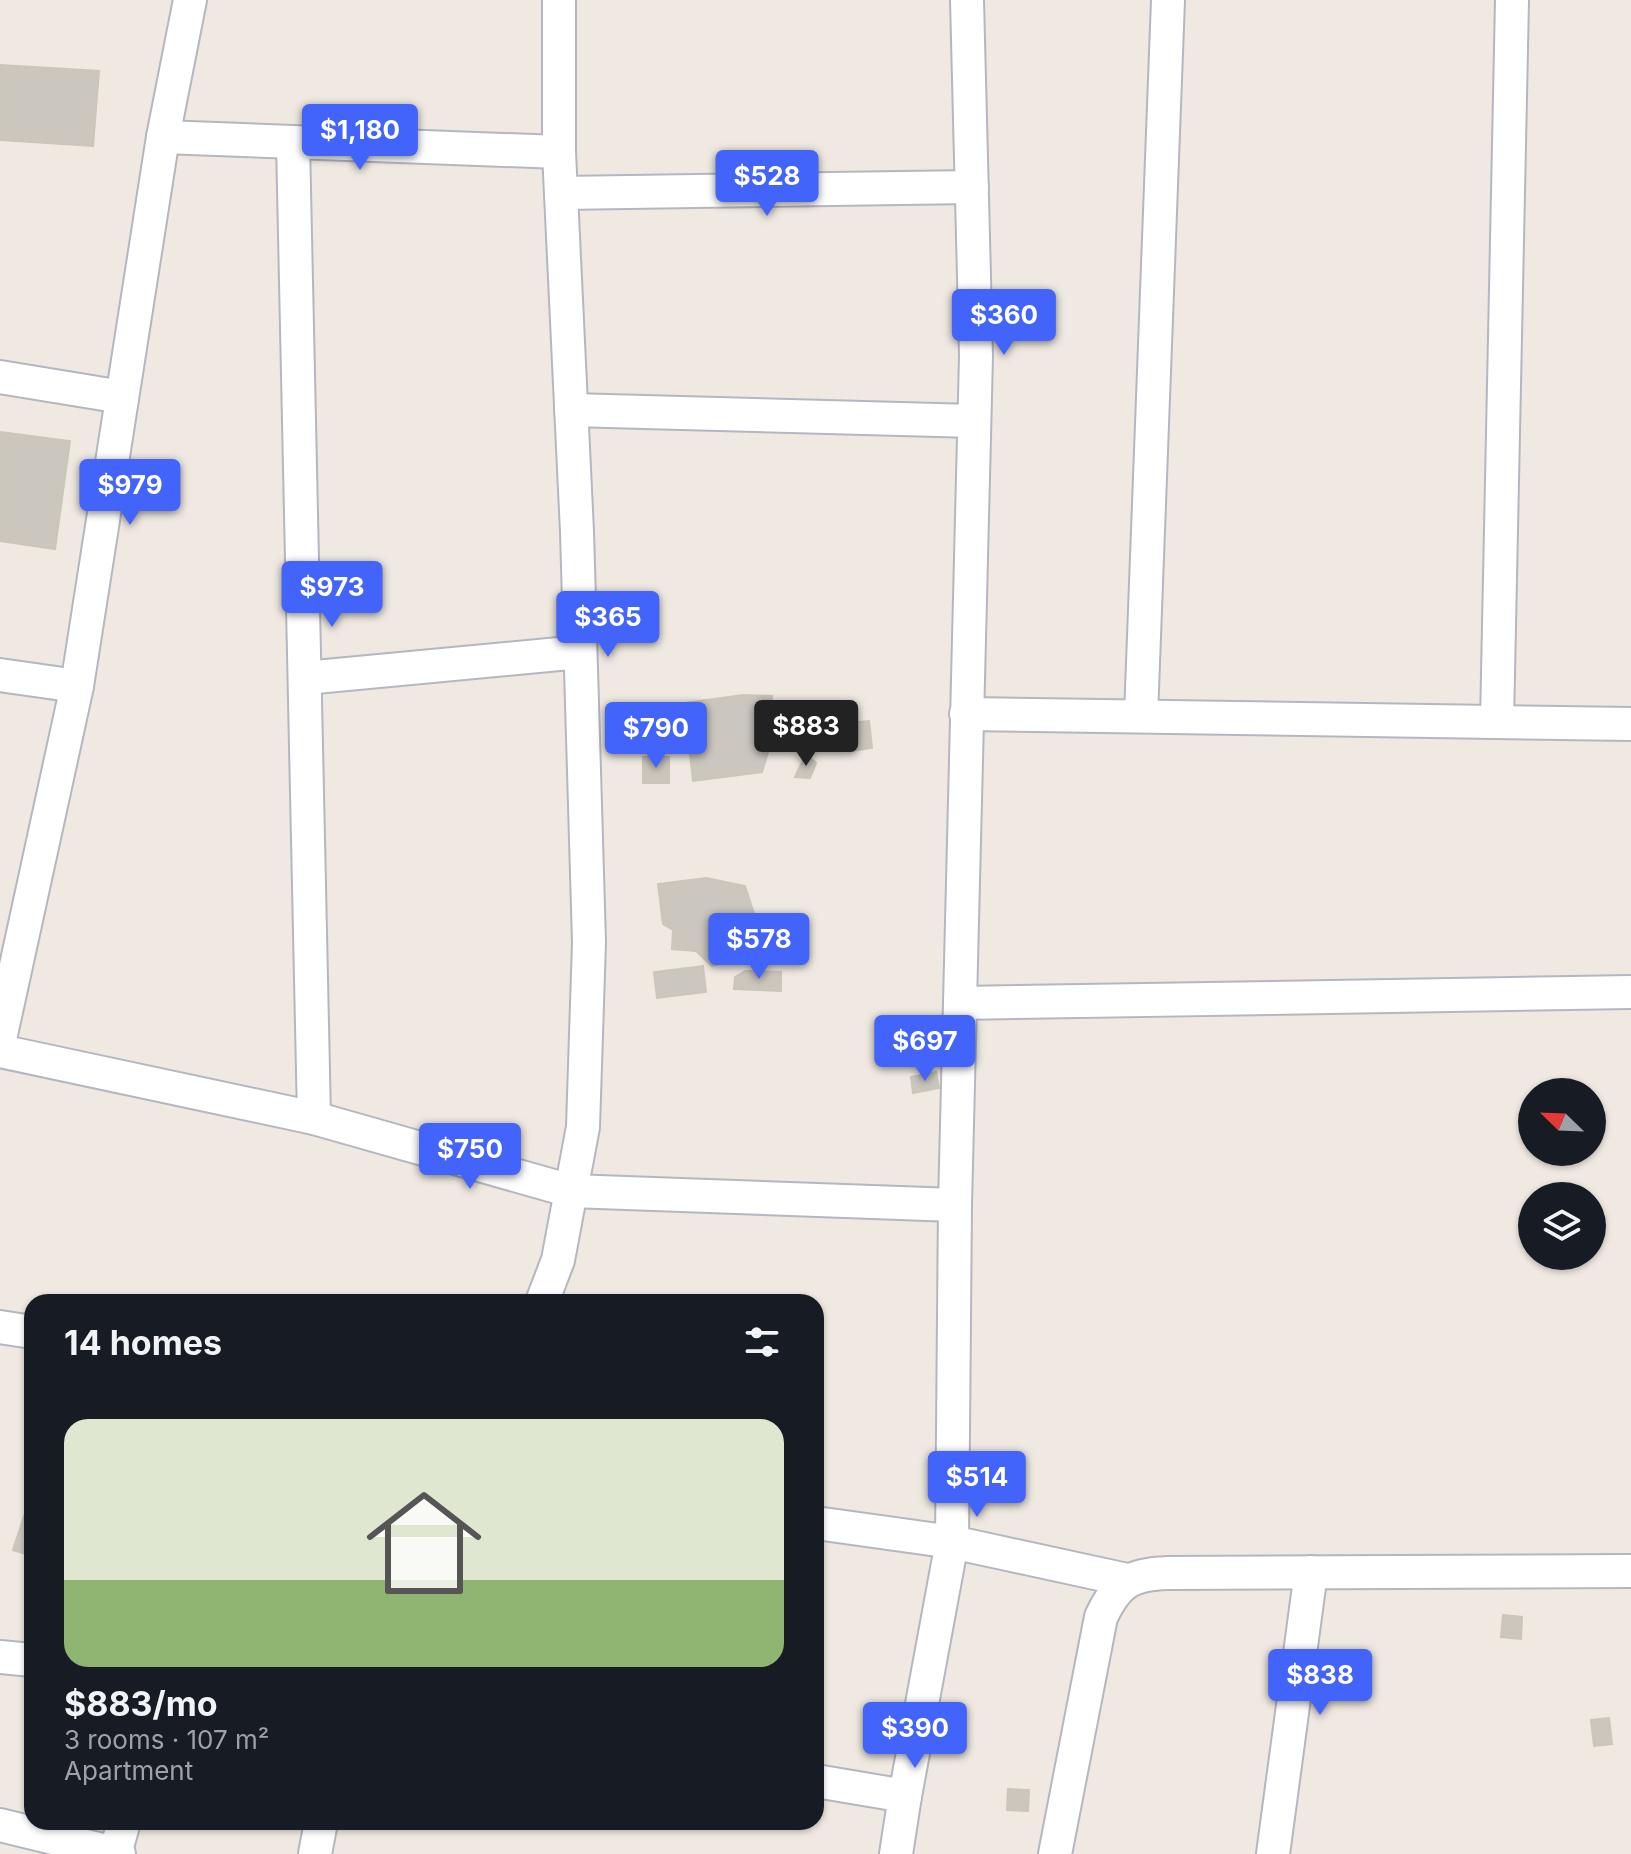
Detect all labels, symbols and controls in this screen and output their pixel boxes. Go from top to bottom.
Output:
pin: $1,180 [295,104,425,172]
text: $1,180 [320,114,400,145]
pin: $528 [720,150,814,218]
text: $528 [734,160,800,191]
pin: $360 [957,289,1051,357]
text: $360 [970,299,1038,330]
pin: $979 [83,459,177,527]
text: $979 [97,469,163,500]
pin: $973 [285,561,379,629]
text: $973 [300,571,364,602]
pin: $365 [561,591,655,659]
text: $365 [574,601,642,632]
pin: $883 [759,700,853,768]
pin: $790 [609,702,703,770]
text: $883 [772,710,840,741]
text: $790 [623,712,689,743]
pin: $578 [712,913,806,981]
text: $578 [726,923,792,954]
pin: $697 [878,1015,972,1083]
text: $697 [892,1025,958,1056]
north arrow [1518,1078,1606,1166]
map controls [1518,1078,1606,1270]
pin: $750 [423,1123,517,1191]
text: $750 [437,1133,503,1164]
button: layers [1518,1182,1606,1270]
icon: filters [740,1320,784,1364]
text: 14 homes [64,1322,222,1363]
pin: $514 [930,1451,1024,1519]
text: $514 [946,1461,1008,1492]
icon: home [352,1471,496,1615]
pin: $838 [1273,1649,1367,1717]
text: $838 [1286,1659,1354,1690]
text: $883/mo [64,1683,218,1724]
pin: $390 [868,1702,962,1770]
text: $390 [881,1712,949,1743]
text: 3 rooms · 107 m² [64,1724,269,1755]
text: Apartment [64,1755,193,1786]

